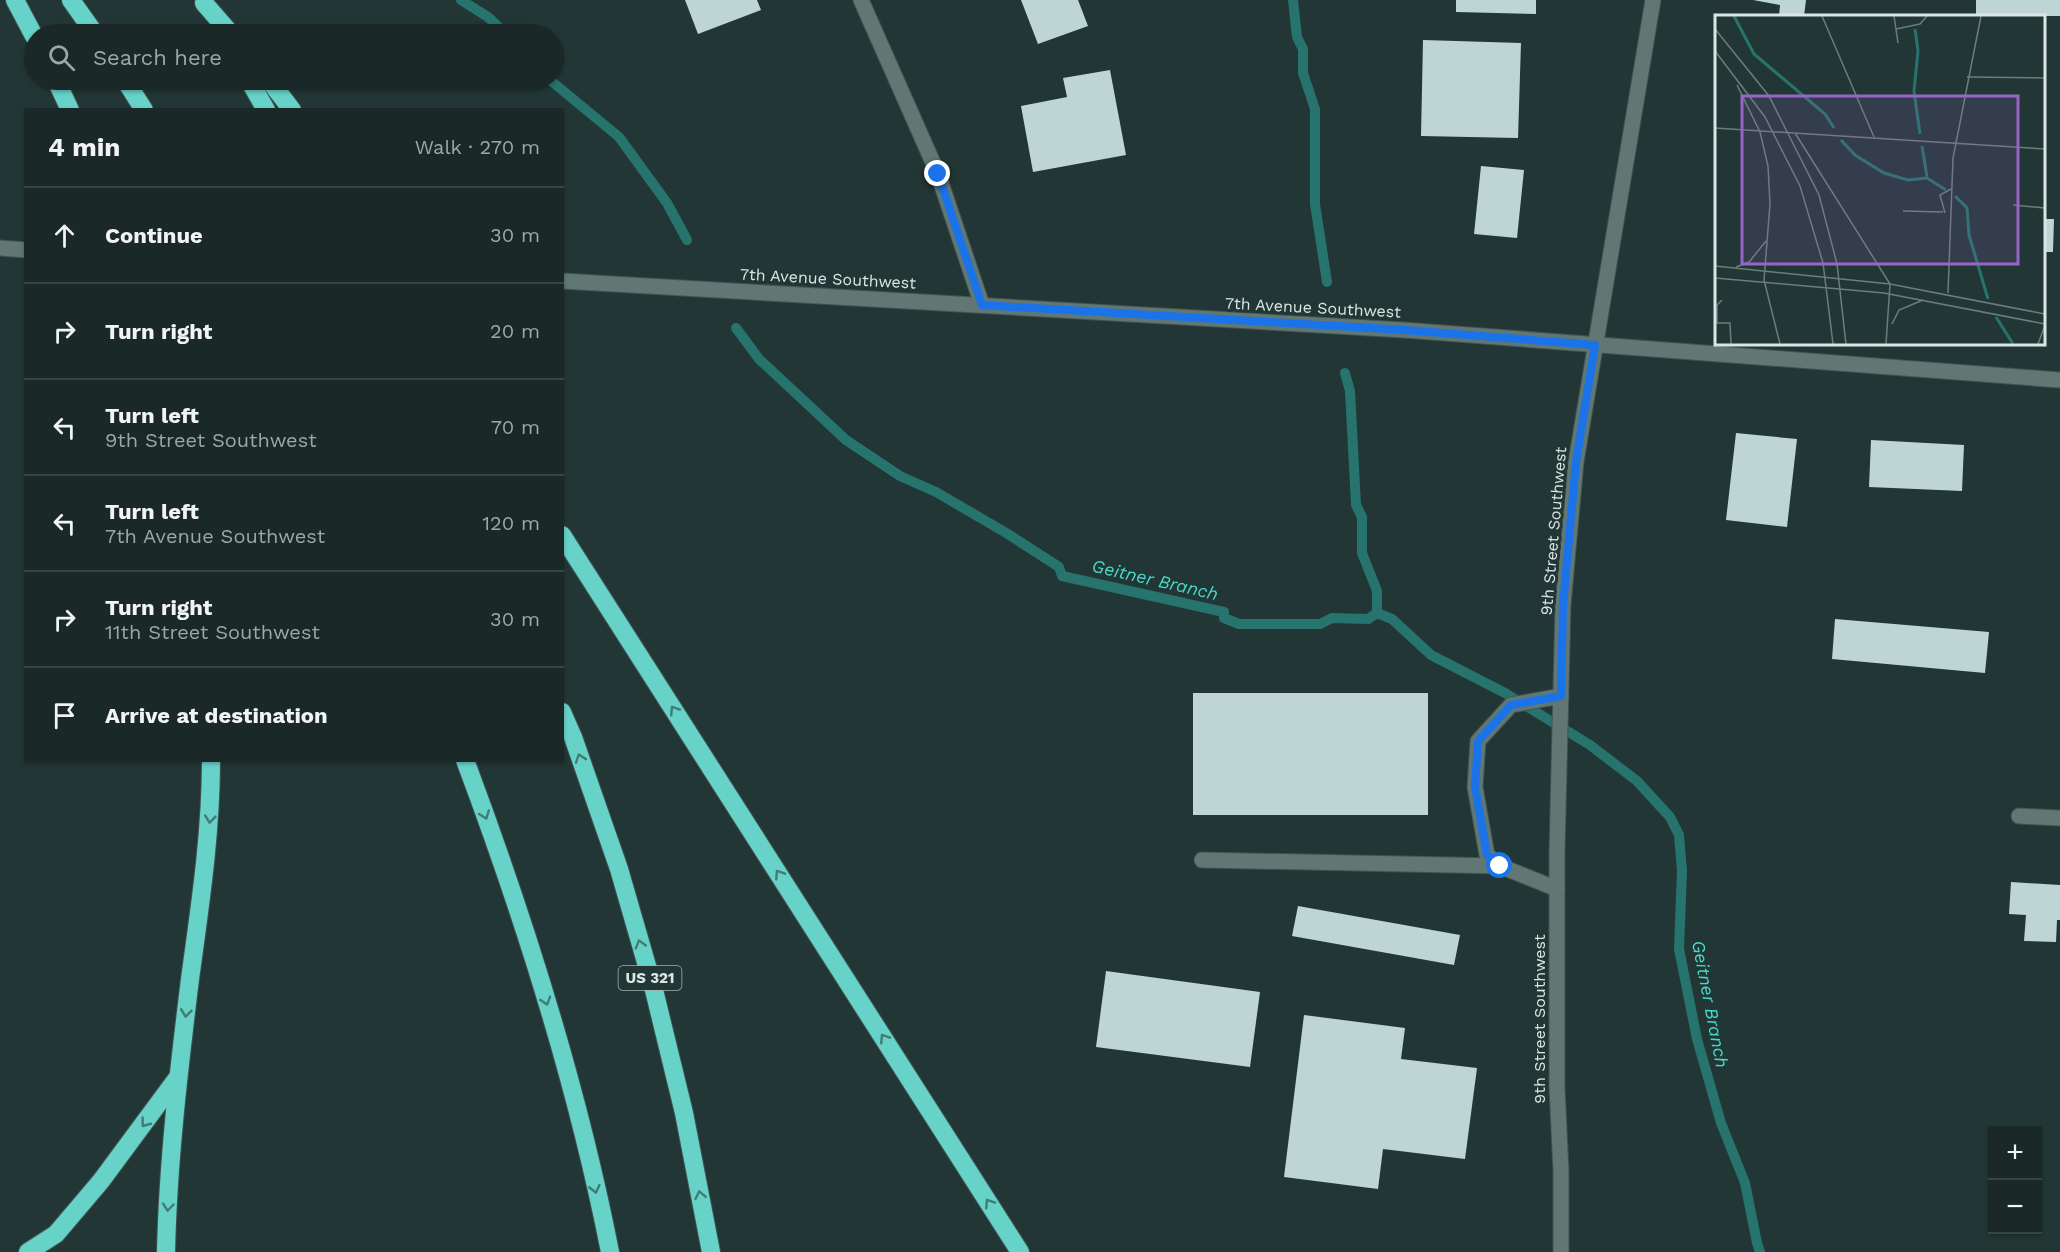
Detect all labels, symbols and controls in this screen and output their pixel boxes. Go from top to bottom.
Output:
inset map [1715,15,2045,345]
search box [24,24,564,90]
icon: search [45,41,78,74]
text: Search here [93,45,222,70]
text: 4 min [48,132,120,162]
text: Walk · 270 m [415,135,540,159]
route end [924,160,950,186]
icon: ahead [48,219,81,252]
text: Continue [105,223,203,248]
text: 30 m [490,223,540,247]
street label: 7th Avenue Southwest [740,264,917,293]
street label: 7th Avenue Southwest [1225,293,1402,322]
icon: right [48,315,81,348]
text: Turn right [105,319,212,344]
text: 20 m [490,319,540,343]
text: Turn left [105,403,199,428]
icon: left [48,411,81,444]
text: 70 m [491,415,540,439]
text: 9th Street Southwest [105,428,317,452]
street label: 9th Street Southwest [1537,446,1570,616]
text: Turn left [105,499,199,524]
icon: left [48,507,81,540]
text: 120 m [482,511,540,535]
text: 7th Avenue Southwest [105,524,325,548]
water label: Geitner Branch [1090,555,1220,604]
text: Turn right [105,595,212,620]
icon: right [48,603,81,636]
text: 30 m [490,607,540,631]
text: 11th Street Southwest [105,620,320,644]
icon: arrive [48,699,81,732]
text: Arrive at destination [105,703,328,728]
one-way arrow [670,705,681,716]
one-way arrow [575,753,588,764]
one-way arrow [478,809,491,820]
one-way arrow [204,814,216,823]
route start [1486,852,1512,878]
one-way arrow [775,870,786,881]
street label: 9th Street Southwest [1530,934,1549,1104]
one-way arrow [635,939,648,949]
water label: Geitner Branch [1688,939,1733,1069]
road number: US 321 [618,966,682,990]
one-way arrow [539,995,551,1006]
one-way arrow [180,1008,193,1017]
one-way arrow [880,1034,891,1045]
one-way arrow [141,1116,152,1127]
map controls [1988,1126,2042,1234]
button: + [1988,1126,2042,1180]
button: − [1988,1180,2042,1234]
one-way arrow [588,1184,601,1194]
one-way arrow [694,1190,707,1200]
one-way arrow [985,1199,996,1210]
one-way arrow [162,1202,175,1211]

